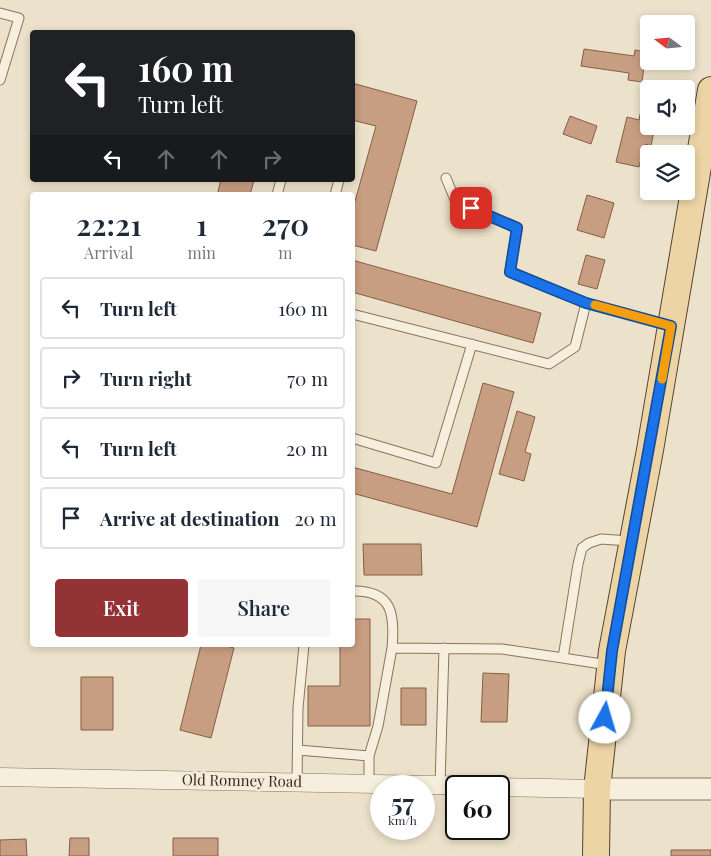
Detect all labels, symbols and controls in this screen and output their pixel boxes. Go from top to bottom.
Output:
north arrow [640,15,695,70]
map controls [640,15,695,200]
text: 160 m [138,44,233,91]
icon: left [55,50,120,115]
button: sound [640,80,695,135]
text: Turn left [138,89,223,119]
icon: left [99,145,127,173]
icon: ahead [152,145,180,173]
icon: ahead [205,145,233,173]
icon: right [258,145,286,173]
button: layers [640,145,695,200]
pin [450,187,492,229]
icon: arrive [457,194,485,222]
text: 22:21 [76,204,142,244]
text: 1 [196,204,207,244]
text: 270 [262,204,309,244]
text: Arrival [84,242,133,263]
text: min [187,242,216,263]
text: m [278,242,293,263]
icon: left [57,294,85,322]
text: Turn left [100,295,177,321]
text: 160 m [278,295,328,321]
icon: right [57,364,85,392]
text: Turn right [100,365,192,391]
text: 70 m [287,365,328,391]
icon: left [57,434,85,462]
text: Turn left [100,435,177,461]
text: 20 m [286,435,328,461]
icon: arrive [57,504,85,532]
text: Arrive at destination [100,505,280,531]
text: 20 m [295,505,337,531]
button: Exit [55,579,188,637]
button: Share [198,579,330,637]
position arrow [578,691,630,743]
street label: Old Romney Road [182,769,303,791]
speed limit sign: 60 [445,775,510,840]
text: 57 [391,785,414,818]
text: km/h [388,812,417,828]

